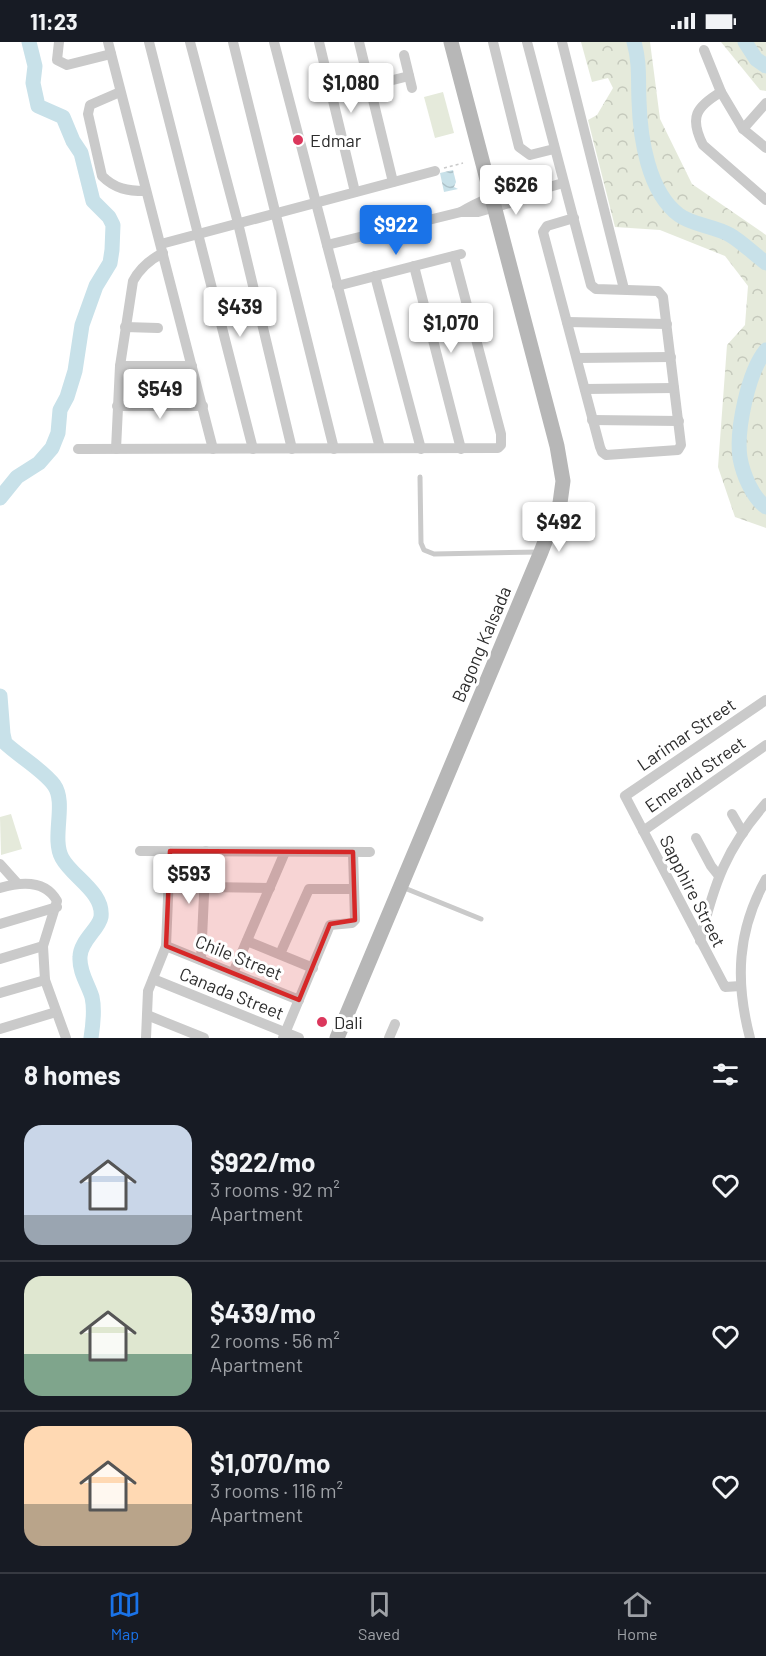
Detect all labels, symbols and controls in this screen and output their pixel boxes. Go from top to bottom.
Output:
text: 11:23 [30,8,78,34]
pin: $1,080 [302,63,400,114]
text: $1,080 [323,70,379,94]
place label: Edmar [310,129,362,151]
marker: Edmar [291,133,305,147]
pin: $626 [480,165,552,216]
text: $626 [494,172,538,196]
pin: $922 [360,205,432,256]
text: $922 [374,212,418,236]
pin: $439 [204,287,276,338]
text: $439 [218,294,262,318]
pin: $1,070 [402,303,500,354]
text: $1,070 [423,310,479,334]
pin: $549 [124,369,196,420]
text: $549 [138,376,182,400]
pin: $492 [523,502,595,553]
text: $492 [536,509,582,533]
street label: Bagong Kalsada [447,583,515,705]
street label: Larimar Street [633,693,739,775]
street label: Emerald Street [640,731,750,817]
street label: Sapphire Street [655,831,731,951]
pin: $593 [153,854,225,905]
text: $593 [167,861,211,885]
street label: Chile Street [192,930,286,984]
street label: Canada Street [177,962,287,1024]
place label: Dali [334,1011,363,1033]
marker: Dali [315,1015,329,1029]
icon: filters [709,1058,742,1091]
text: 8 homes [24,1059,121,1090]
text: $922/mo [210,1146,315,1177]
icon: home [72,1149,144,1221]
icon: heart [709,1169,742,1202]
text: 3 rooms · 92 m² [210,1177,340,1201]
text: Apartment [210,1201,303,1225]
text: $439/mo [210,1297,316,1328]
icon: home [72,1300,144,1372]
icon: heart [709,1320,742,1353]
text: 2 rooms · 56 m² [210,1328,340,1352]
text: Apartment [210,1352,303,1376]
text: $1,070/mo [210,1447,330,1478]
icon: home [72,1450,144,1522]
icon: heart [709,1470,742,1503]
text: 3 rooms · 116 m² [210,1478,343,1502]
text: Apartment [210,1502,303,1526]
tab: Map [108,1588,141,1643]
tab: Saved [358,1588,400,1643]
tab: Home [617,1588,658,1643]

